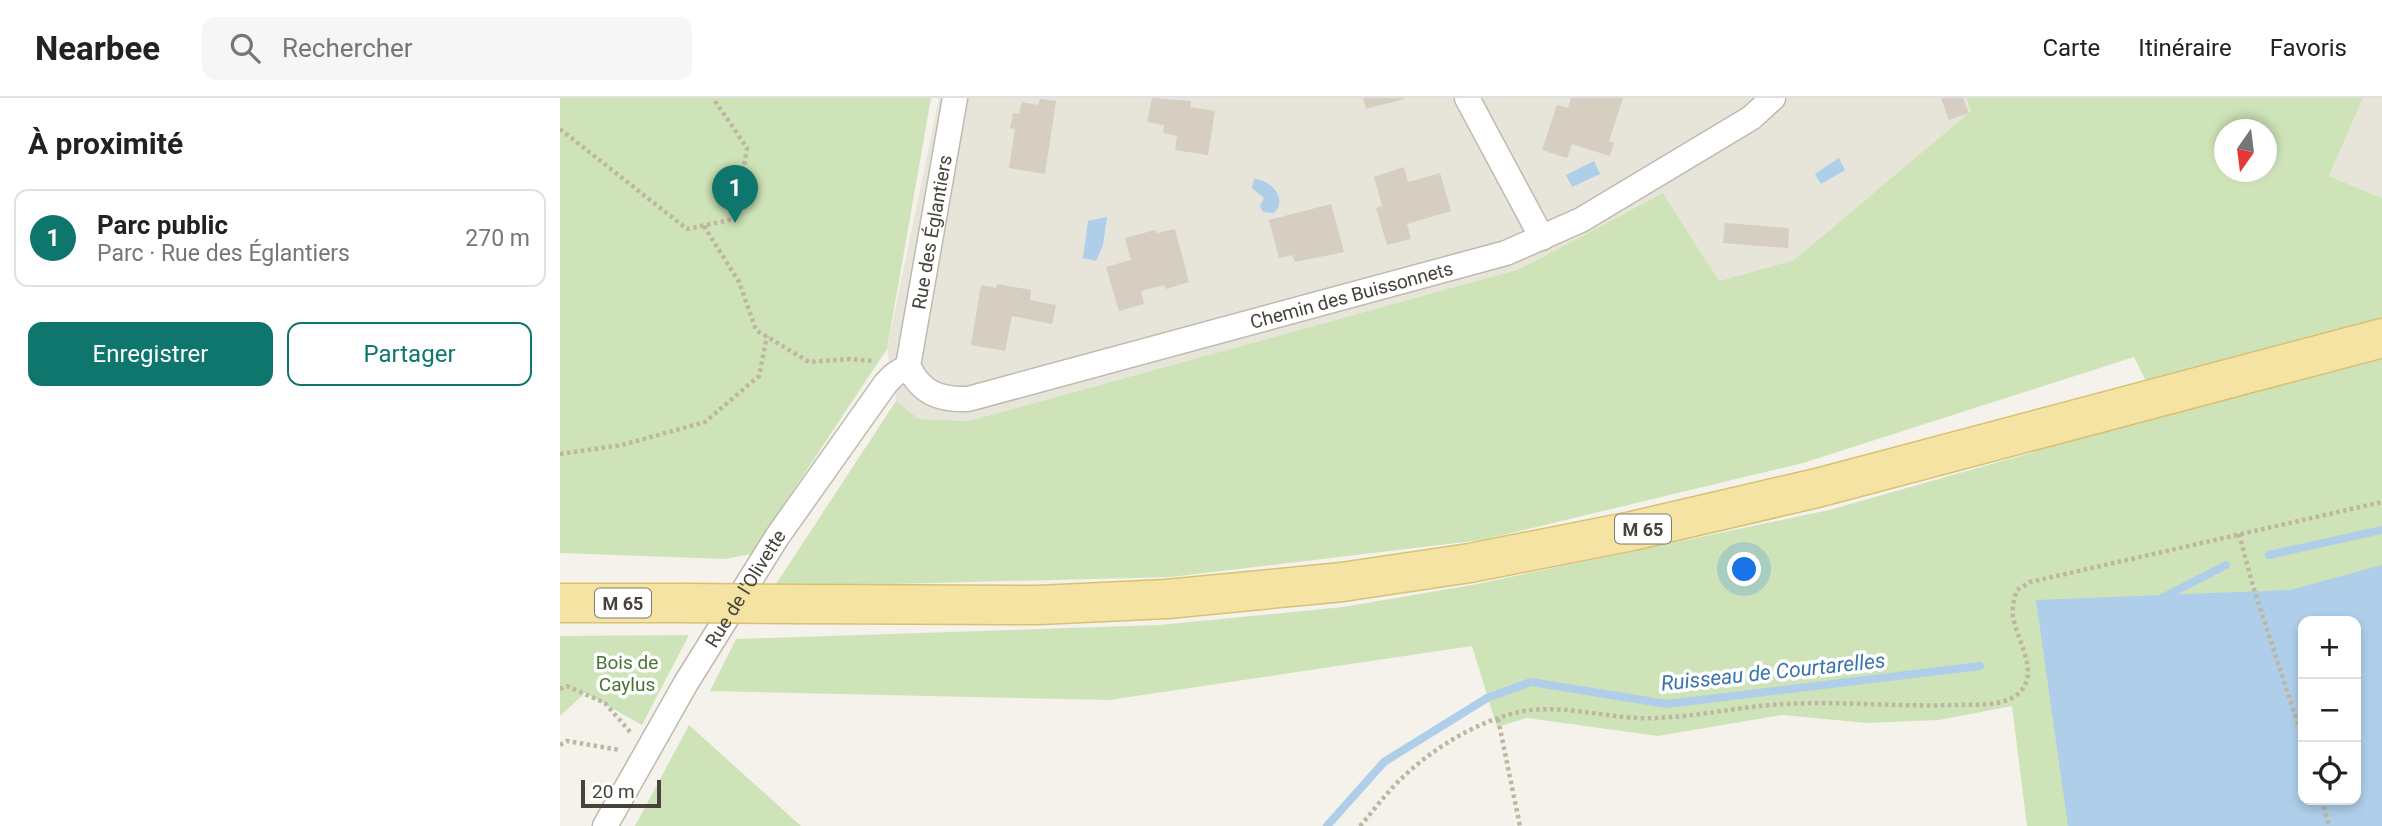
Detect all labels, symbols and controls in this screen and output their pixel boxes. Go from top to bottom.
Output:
search box [202,17,692,80]
text: Nearbee [35,29,160,68]
icon: search [226,29,264,67]
text: Rechercher [282,33,413,63]
text: Carte [2042,34,2100,62]
text: Itinéraire [2138,34,2232,62]
text: Favoris [2270,34,2347,62]
north arrow [2214,119,2277,182]
text: À proximité [28,126,183,161]
street label: Rue des Églantiers [907,153,956,311]
pin: 1 [712,165,758,223]
text: Parc public [97,210,228,240]
text: 1 [46,225,60,252]
text: 270 m [465,225,530,252]
text: Parc · Rue des Églantiers [97,240,350,267]
street label: Chemin des Buissonnets [1247,256,1456,333]
button: Enregistrer [28,322,273,386]
button: Partager [287,322,532,386]
road number: M 65 [1615,514,1671,544]
street label: Rue de l'Olivette [700,525,790,651]
your location [1727,552,1761,586]
road number: M 65 [595,588,651,618]
map controls [2298,616,2361,805]
button: + [2298,616,2361,679]
water label: Ruisseau de Courtarelles [1660,648,1886,696]
park label: Bois de Caylus [596,651,658,696]
button: − [2298,679,2361,742]
button: locate [2298,742,2361,805]
scale bar [581,777,662,809]
text: 20 m [592,780,635,803]

